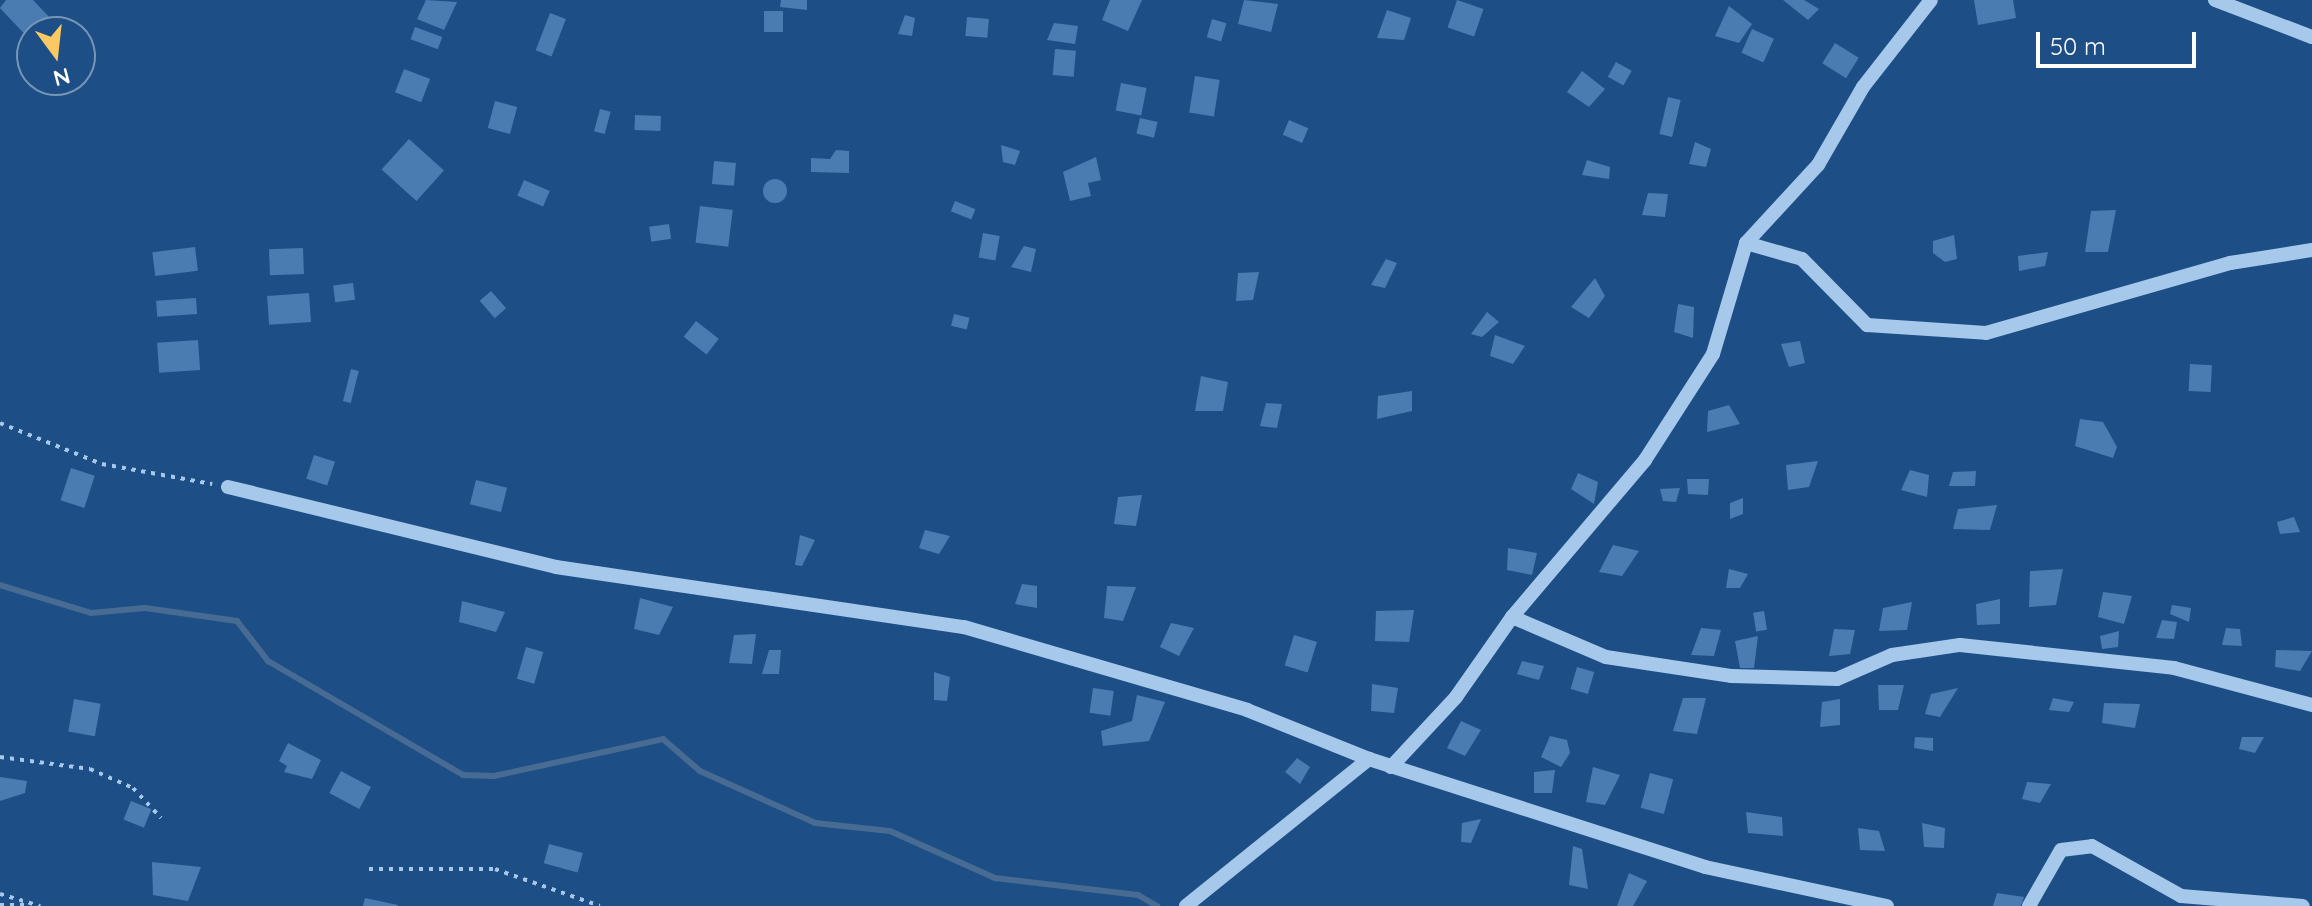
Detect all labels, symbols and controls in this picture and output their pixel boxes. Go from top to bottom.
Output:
north arrow [16,16,96,96]
scale bar [2040,16,2200,66]
text: 50 m [2050,31,2106,61]
text: N [50,62,73,93]

